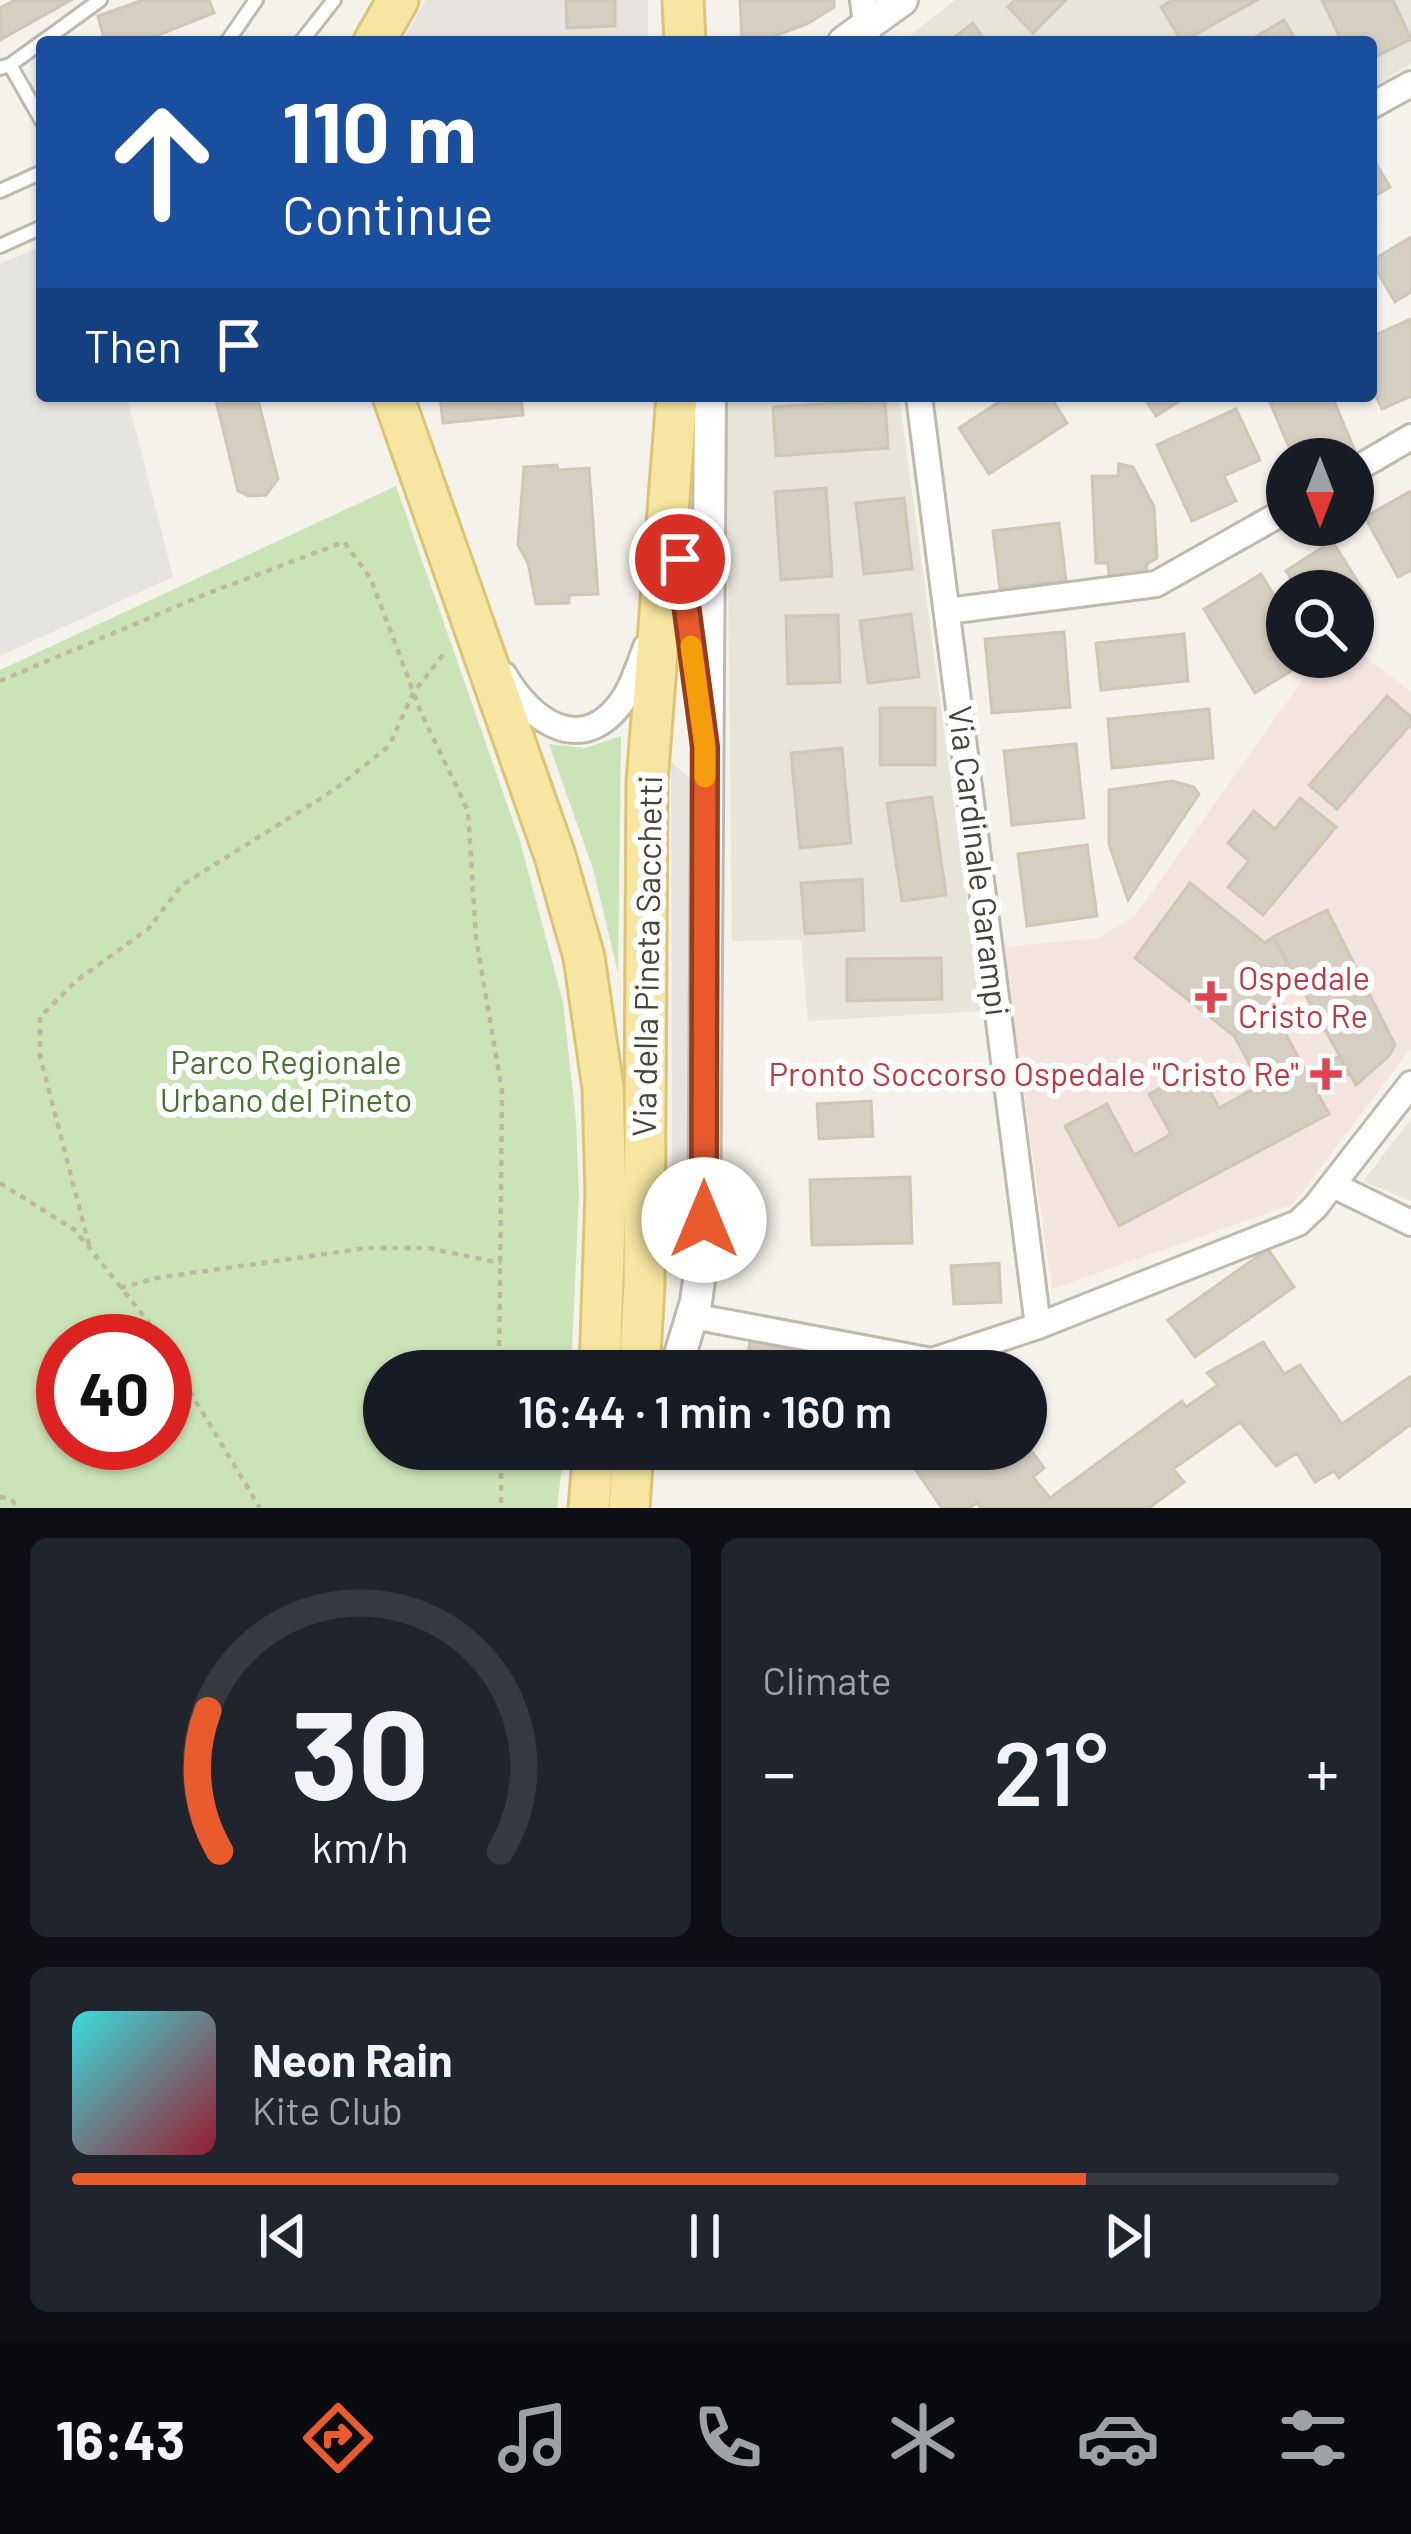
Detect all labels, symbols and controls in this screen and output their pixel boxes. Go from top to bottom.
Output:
text: 110 m [282,79,477,180]
icon: ahead [84,84,240,240]
text: Continue [282,181,494,246]
icon: arrive [206,312,272,378]
text: Then [84,318,182,372]
north arrow [1266,438,1374,546]
map controls [1266,438,1374,678]
pin [629,508,731,610]
icon: arrive [647,526,713,592]
button: search [1266,570,1374,678]
street label: Via Cardinale Garampi [941,703,1019,1018]
street label: Via della Pineta Sacchetti [623,775,669,1137]
place label: Ospedale Cristo Re [1238,957,1370,1035]
marker: Ospedale Cristo Re [1195,981,1227,1013]
park label: Parco Regionale Urbano del Pineto [160,1041,412,1119]
place label: Pronto Soccorso Ospedale "Cristo Re" [769,1053,1299,1093]
marker: Pronto Soccorso Ospedale "Cristo Re" [1310,1058,1342,1090]
position arrow [641,1157,767,1283]
speed limit sign: 40 [36,1314,192,1470]
text: 16:44 · 1 min · 160 m [518,1383,892,1437]
text: Climate [763,1656,892,1703]
text: 30 [291,1675,430,1825]
text: 21° [993,1716,1108,1824]
text: − [763,1731,796,1810]
text: + [1306,1731,1339,1810]
text: km/h [312,1819,409,1871]
text: Neon Rain [252,2032,453,2086]
text: Kite Club [252,2086,403,2133]
icon: previous [250,2203,316,2269]
icon: pause [672,2203,738,2269]
icon: next [1095,2203,1161,2269]
icon: directions [296,2396,380,2480]
icon: music [491,2396,575,2480]
icon: phone [686,2396,770,2480]
icon: climate [881,2396,965,2480]
icon: car [1076,2396,1160,2480]
icon: filters [1271,2396,1355,2480]
text: 16:43 [56,2406,185,2471]

